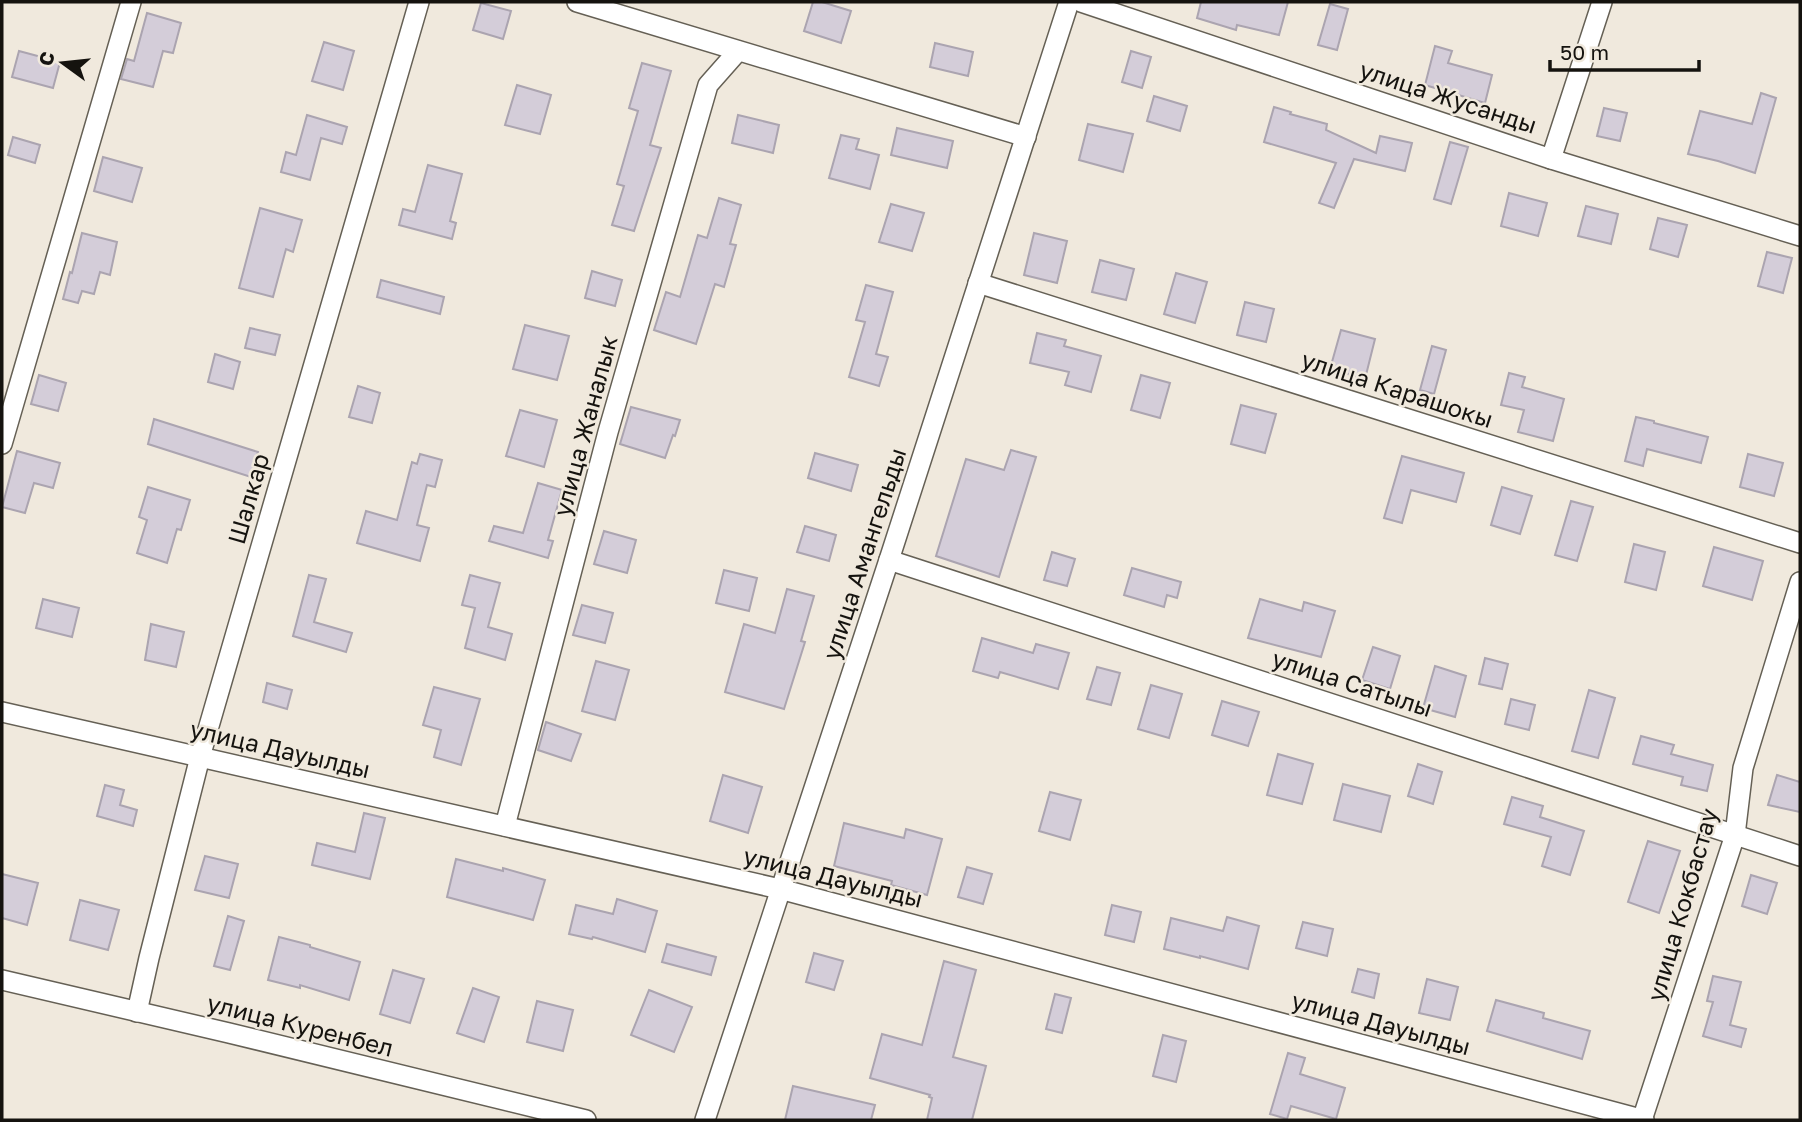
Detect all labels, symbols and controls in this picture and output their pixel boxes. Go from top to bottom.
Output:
north arrow [28,28,98,98]
scale bar [1550,28,1699,72]
text: 50 m [1560,39,1609,65]
text: С [33,49,59,68]
street label: улица Жусанды [1356,54,1541,139]
street label: улица Жаналык [546,332,623,519]
street label: улица Карашокы [1298,344,1497,433]
street label: улица Амангельды [816,444,912,663]
street label: Шалкар [221,450,274,547]
street label: улица Сатылы [1269,643,1436,722]
street label: улица Дауылды [187,714,373,783]
street label: улица Кокбастау [1640,805,1723,1004]
street label: улица Дауылды [741,840,926,913]
street label: улица Дауылды [1289,985,1474,1060]
street label: улица Куренбел [204,987,396,1062]

